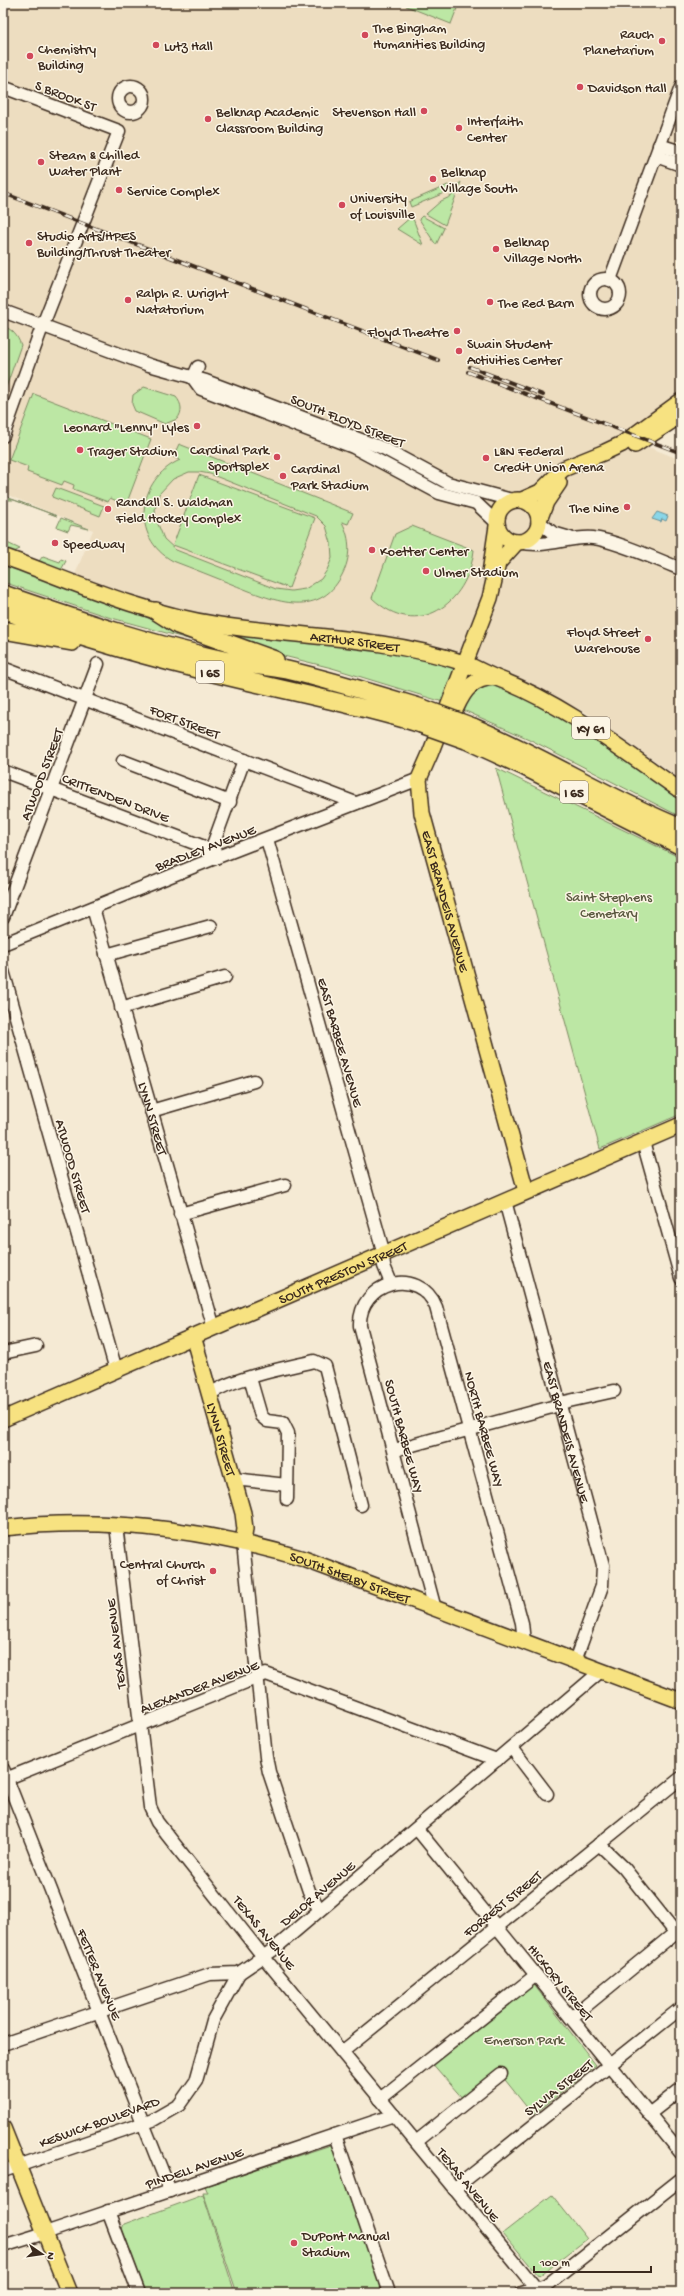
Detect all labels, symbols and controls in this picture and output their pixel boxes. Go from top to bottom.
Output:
place label: The Bingham Humanities Building [372,21,485,54]
place label: Rauch Planetarium [583,27,654,60]
marker: The Bingham Humanities Building [360,30,370,40]
marker: Rauch Planetarium [657,36,667,46]
place label: Lutz Hall [164,39,213,56]
marker: Lutz Hall [151,40,161,50]
place label: Chemistry Building [37,42,96,75]
marker: Chemistry Building [25,51,35,61]
street label: S BROOK ST [32,78,99,117]
place label: Davidson Hall [587,81,667,98]
marker: Davidson Hall [575,82,585,92]
place label: Belknap Academic Classroom Building [215,105,323,138]
place label: Stevenson Hall [332,105,416,122]
marker: Stevenson Hall [419,106,429,116]
marker: Belknap Academic Classroom Building [203,114,213,124]
place label: Interfaith Center [467,114,524,147]
marker: Interfaith Center [454,123,464,133]
place label: Steam & Chilled Water Plant [49,148,141,181]
marker: Steam & Chilled Water Plant [36,157,46,167]
place label: Belknap Village South [440,165,518,198]
marker: Belknap Village South [428,174,438,184]
place label: Service Complex [127,184,220,201]
marker: Service Complex [114,185,124,195]
place label: University of Louisville [350,191,415,224]
marker: University of Louisville [337,200,347,210]
place label: Studio Arts/HPES Building/Thrust Theater [36,229,172,262]
place label: Belknap Village North [503,235,582,268]
marker: Studio Arts/HPES Building/Thrust Theater [24,238,34,248]
marker: Belknap Village North [491,244,501,254]
place label: Ralph R. Wright Natatorium [136,286,229,319]
marker: Ralph R. Wright Natatorium [123,295,133,305]
place label: The Red Barn [497,296,574,313]
marker: The Red Barn [485,297,495,307]
place label: Floyd Theatre [366,325,450,342]
marker: Floyd Theatre [452,326,462,336]
place label: Swain Student Activities Center [467,337,563,370]
marker: Swain Student Activities Center [454,346,464,356]
street label: SOUTH FLOYD STREET [288,392,407,453]
place label: Leonard "Lenny" Lyles [64,420,190,437]
marker: Leonard "Lenny" Lyles [192,421,202,431]
place label: Cardinal Park Sportsplex [190,443,271,476]
place label: Trager Stadium [87,444,177,461]
place label: L&N Federal Credit Union Arena [494,444,605,477]
marker: Trager Stadium [75,445,85,455]
marker: Cardinal Park Sportsplex [272,452,282,462]
marker: L&N Federal Credit Union Arena [481,453,491,463]
place label: Cardinal Park Stadium [290,462,369,495]
marker: Cardinal Park Stadium [278,471,288,481]
place label: Randall S. Waldman Field Hockey Complex [115,495,242,528]
place label: The Nine [569,501,620,518]
marker: The Nine [622,502,632,512]
marker: Randall S. Waldman Field Hockey Complex [103,504,113,514]
place label: Speedway [63,537,125,554]
marker: Speedway [50,538,60,548]
place label: Koetter Center [380,544,470,561]
marker: Koetter Center [367,545,377,555]
place label: Ulmer Stadium [434,565,518,582]
marker: Ulmer Stadium [421,566,431,576]
place label: Floyd Street Warehouse [566,625,641,658]
street label: ARTHUR STREET [309,629,401,658]
marker: Floyd Street Warehouse [643,634,653,644]
road number: I 65 [196,661,224,683]
street label: FORT STREET [146,702,222,745]
road number: KY 61 [572,717,610,739]
street label: ATWOOD STREET [18,726,69,823]
street label: CRITTENDEN DRIVE [59,771,172,828]
road number: I 65 [560,781,588,803]
street label: BRADLEY AVENUE [152,822,260,877]
street label: EAST BRANDEIS AVENUE [416,829,472,975]
park label: Saint Stephens Cemetary [566,890,653,923]
street label: EAST BARBEE AVENUE [312,976,366,1110]
street label: LYNN STREET [133,1081,170,1158]
street label: ATWOOD STREET [50,1118,93,1216]
street label: SOUTH PRESTON STREET [277,1239,411,1309]
street label: EAST BRANDEIS AVENUE [538,1360,592,1506]
street label: NORTH BARBEE WAY [459,1370,506,1489]
street label: SOUTH BARBEE WAY [379,1378,426,1495]
street label: LYNN STREET [201,1401,238,1479]
street label: SOUTH SHELBY STREET [287,1549,412,1609]
place label: Central Church of Christ [120,1557,206,1590]
marker: Central Church of Christ [208,1566,218,1576]
street label: TEXAS AVENUE [103,1597,132,1691]
street label: ALEXANDER AVENUE [138,1657,263,1719]
street label: DELOR AVENUE [277,1858,361,1932]
street label: FORREST STREET [460,1868,547,1942]
street label: TEXAS AVENUE [227,1892,299,1975]
street label: FETTER AVENUE [71,1926,124,2024]
street label: HICKORY STREET [523,1942,596,2026]
park label: Emerson Park [484,2033,566,2050]
street label: SYLVIA STREET [522,2056,598,2121]
street label: KESWICK BOULEVARD [37,2093,163,2153]
street label: PINDELL AVENUE [143,2144,247,2194]
street label: TEXAS AVENUE [431,2144,503,2227]
place label: DuPont Manual Stadium [301,2229,390,2262]
north arrow [22,2234,62,2274]
marker: DuPont Manual Stadium [289,2238,299,2248]
scale bar [534,2248,651,2274]
text: N [43,2251,56,2261]
text: 100 m [539,2257,570,2271]

